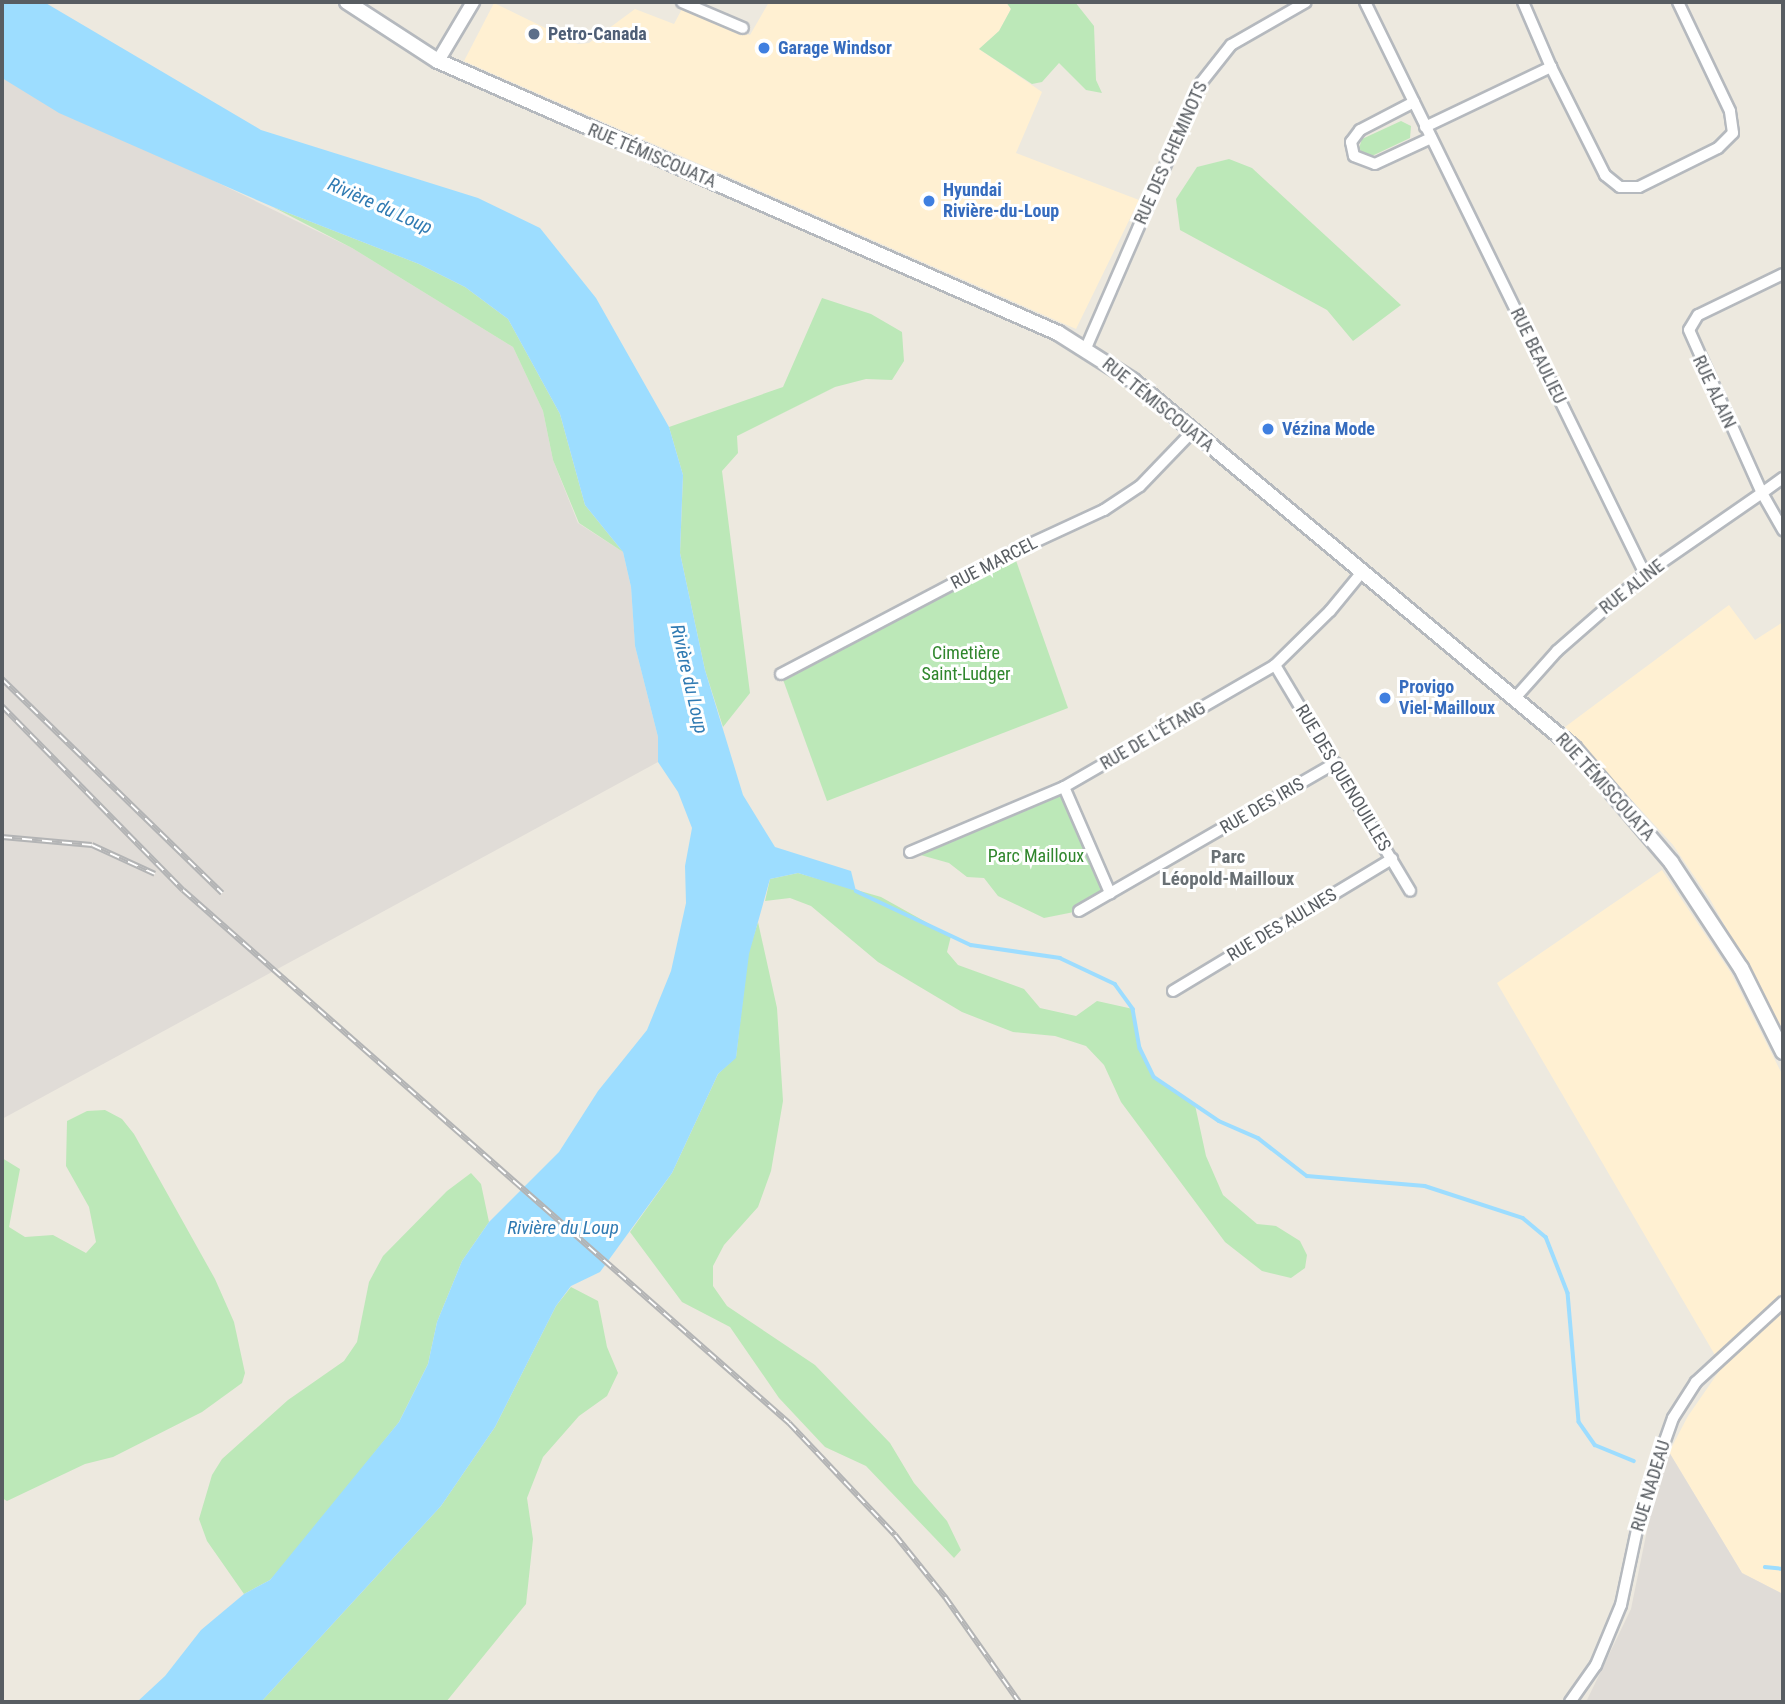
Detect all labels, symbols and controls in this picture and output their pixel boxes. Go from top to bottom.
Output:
place label: Petro-Canada [548,23,647,45]
marker: Petro-Canada [526,26,542,42]
place label: Garage Windsor [778,37,892,59]
marker: Garage Windsor [756,40,772,56]
street label: RUE DES CHEMINOTS [1130,78,1212,228]
street label: RUE TÉMISCOUATA [584,119,720,193]
water label: Rivière du Loup [324,173,436,239]
place label: Hyundai Rivière-du-Loup [943,180,1059,222]
marker: Hyundai Rivière-du-Loup [921,193,937,209]
street label: RUE BEAULIEU [1506,305,1570,407]
street label: RUE ALAIN [1688,352,1740,432]
street label: RUE TÉMISCOUATA [1098,353,1218,457]
place label: Vézina Mode [1282,418,1375,440]
marker: Vézina Mode [1260,421,1276,437]
street label: RUE MARCEL [947,532,1041,594]
street label: RUE ALINE [1595,555,1669,619]
water label: Rivière du Loup [665,622,713,736]
park label: Cimetière Saint-Ludger [921,643,1011,686]
place label: Provigo Viel-Mailloux [1399,677,1495,720]
marker: Provigo Viel-Mailloux [1377,690,1393,706]
street label: RUE DE L'ÉTANG [1097,697,1209,775]
street label: RUE DES QUENOUILLES [1291,701,1395,855]
street label: RUE TÉMISCOUATA [1551,729,1659,845]
street label: RUE DES IRIS [1216,773,1308,839]
park label: Parc Mailloux [988,845,1084,867]
district label: Parc Léopold-Mailloux [1162,846,1294,890]
street label: RUE DES AULNES [1223,884,1341,966]
water label: Rivière du Loup [507,1217,619,1239]
street label: RUE NADEAU [1627,1438,1675,1534]

